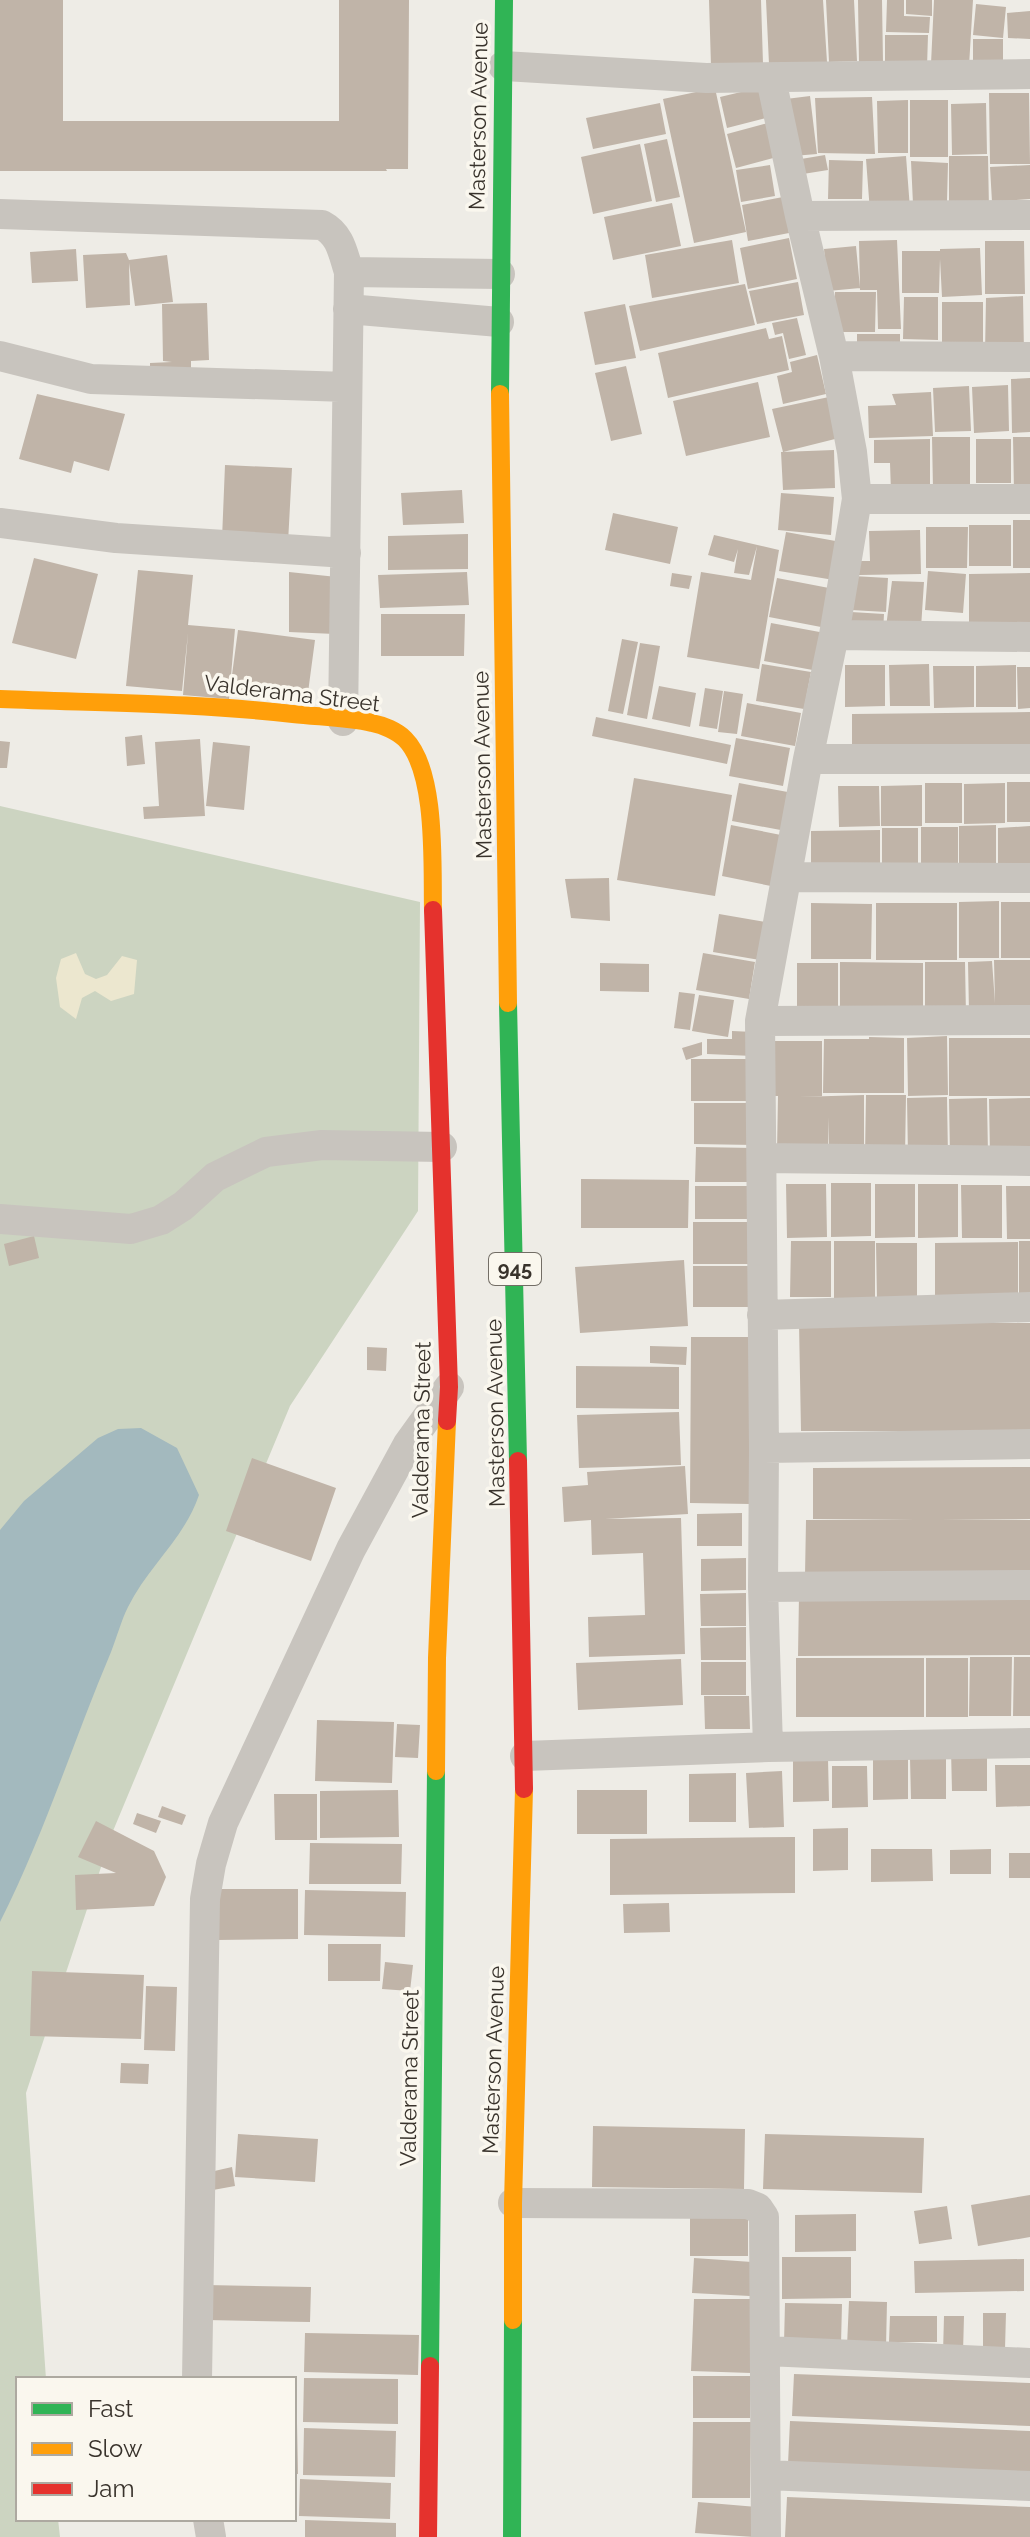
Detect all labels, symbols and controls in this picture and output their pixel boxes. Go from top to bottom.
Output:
street label: Masterson Avenue [463,22,493,210]
street label: Valderama Street [203,669,382,717]
street label: Masterson Avenue [467,671,497,859]
road number: 945 [489,1253,541,1285]
street label: Masterson Avenue [480,1319,510,1507]
street label: Valderama Street [406,1341,436,1519]
street label: Masterson Avenue [477,1965,509,2155]
street label: Valderama Street [394,1989,424,2167]
legend [16,2377,296,2521]
text: Fast [88,2394,133,2423]
text: Slow [88,2434,143,2463]
text: Jam [88,2474,134,2503]

